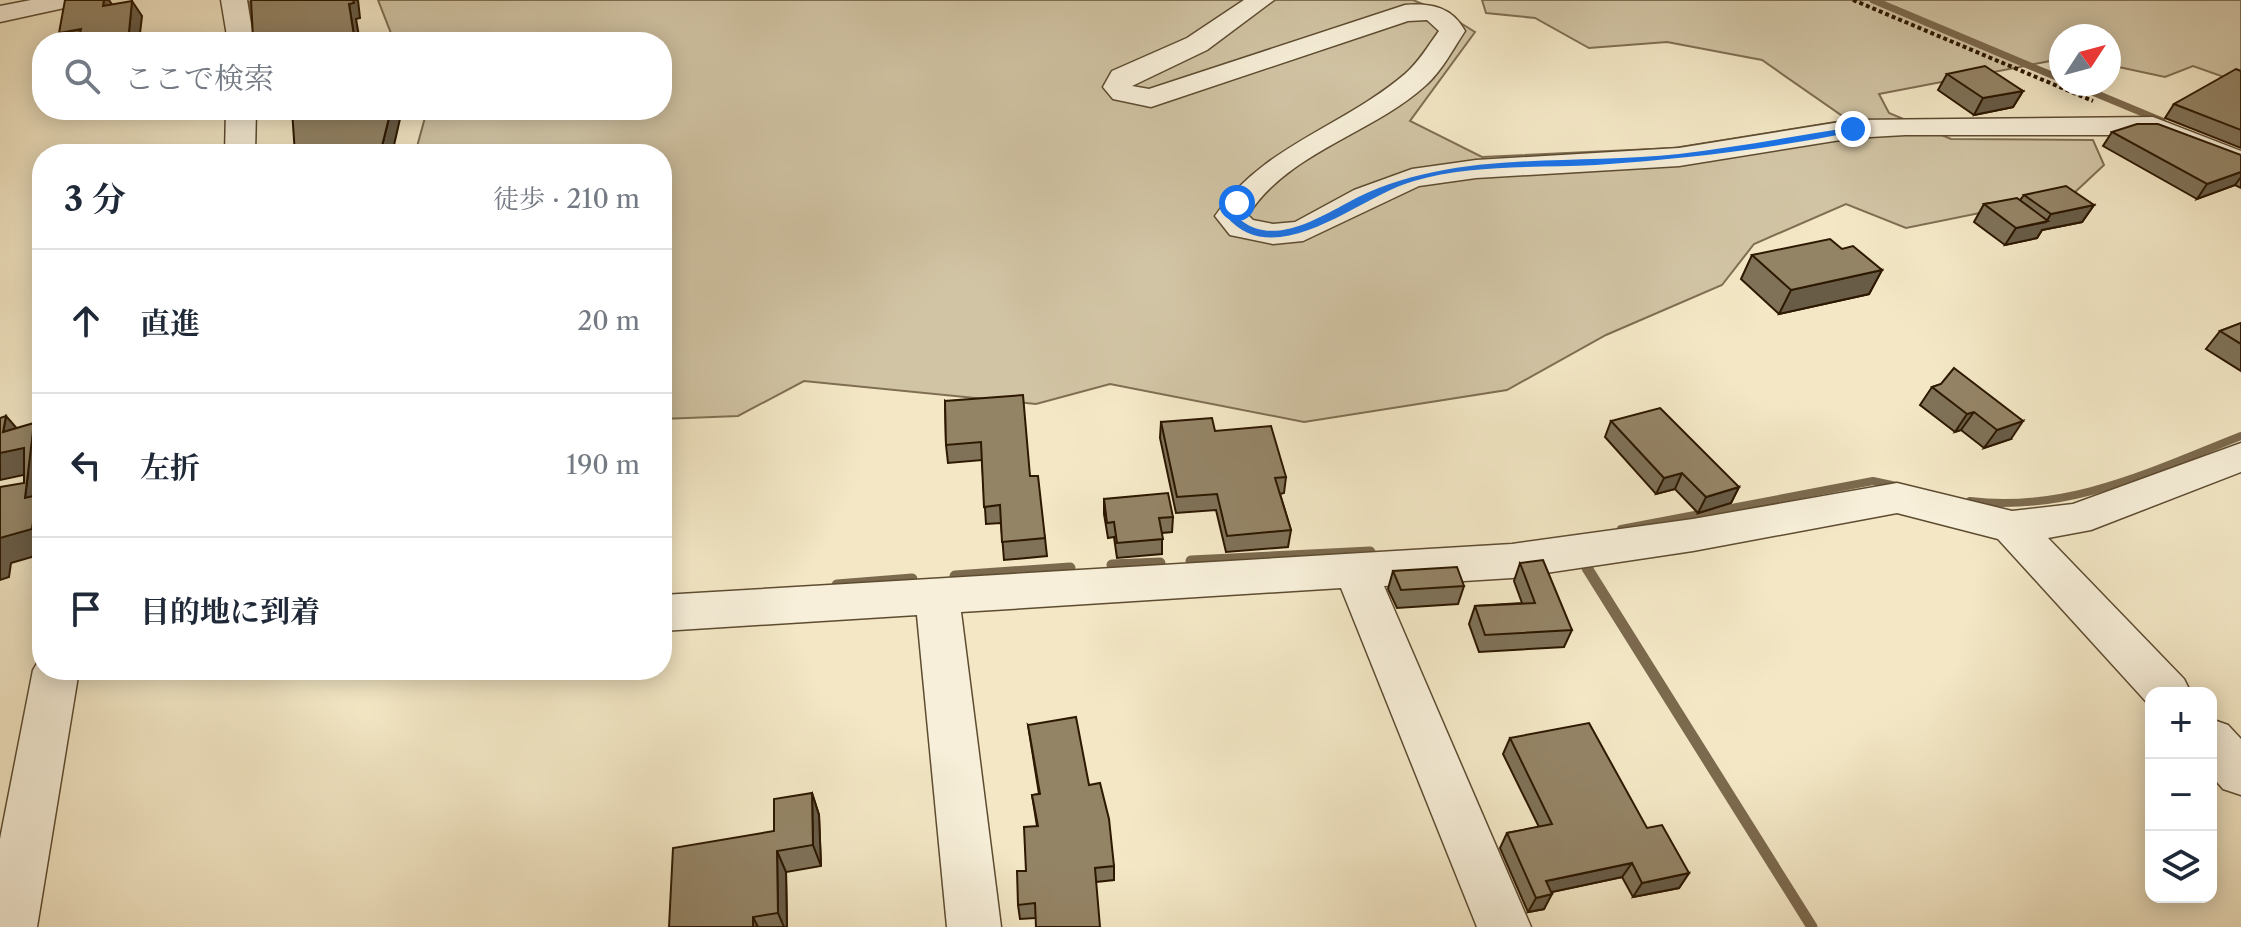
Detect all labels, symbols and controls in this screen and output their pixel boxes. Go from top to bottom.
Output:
north arrow [2049,24,2121,96]
search box [32,32,672,120]
icon: search [60,54,104,98]
text: ここで検索 [124,60,274,97]
route end [1835,111,1871,147]
text: 3 分 [64,178,126,220]
text: 徒歩 · 210 m [493,183,640,215]
route start [1219,185,1255,221]
icon: ahead [64,299,108,343]
text: 直進 [140,305,200,342]
text: 20 m [577,305,640,337]
icon: left [64,443,108,487]
text: 左折 [140,449,200,486]
text: 190 m [566,449,640,481]
icon: arrive [64,587,108,631]
text: 目的地に到着 [140,593,320,630]
map controls [2145,687,2217,903]
button: + [2145,687,2217,759]
button: − [2145,759,2217,831]
button: layers [2145,831,2217,903]

